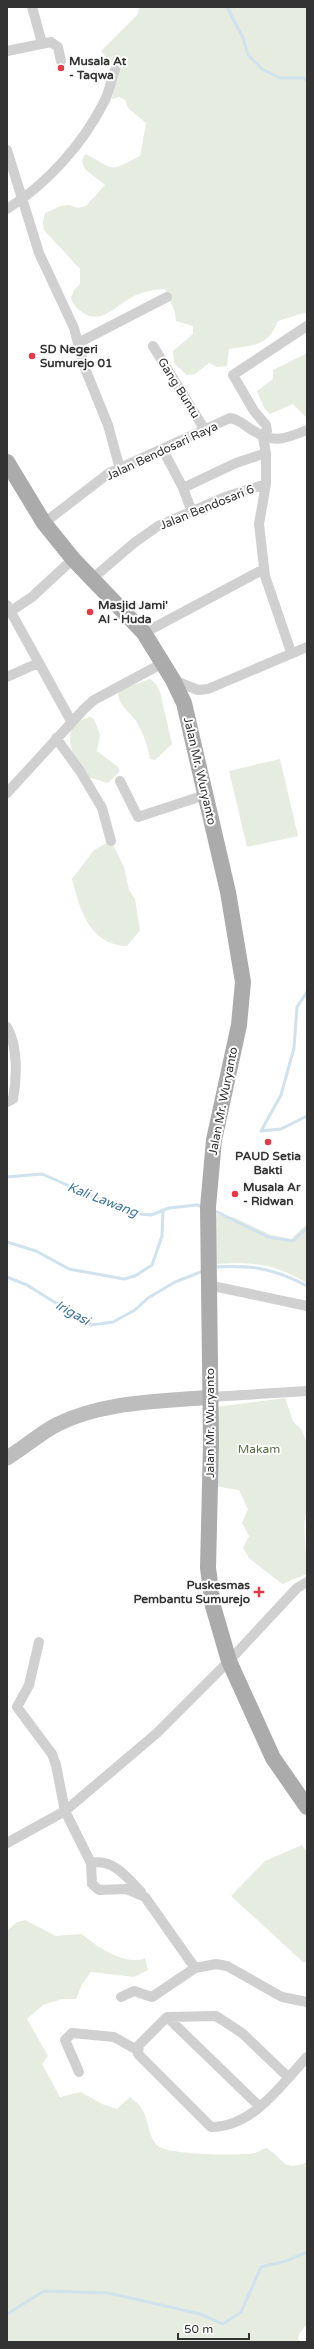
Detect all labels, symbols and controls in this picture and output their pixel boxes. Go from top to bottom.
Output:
place label: Musala At - Taqwa [69,54,127,83]
marker: Musala At - Taqwa [56,63,66,73]
place label: SD Negeri Sumurejo 01 [40,342,113,371]
marker: SD Negeri Sumurejo 01 [27,351,37,361]
street label: Gang Buntu [155,355,203,421]
street label: Jalan Bendosari Raya [104,419,220,483]
street label: Jalan Bendosari 6 [158,482,256,532]
place label: Masjid Jami' Al - Huda [98,598,168,626]
marker: Masjid Jami' Al - Huda [85,607,95,617]
street label: Jalan Mr. Wuryanto [181,716,219,826]
street label: Jalan Mr. Wuryanto [206,1046,240,1156]
marker: PAUD Setia Bakti [263,1137,273,1147]
place label: PAUD Setia Bakti [235,1149,301,1177]
water label: Kali Lawang [65,1179,141,1221]
place label: Musala Ar - Ridwan [243,1180,301,1208]
marker: Musala Ar - Ridwan [230,1189,240,1199]
water label: Irigasi [53,1297,94,1330]
street label: Jalan Mr. Wuryanto [203,1368,217,1478]
park label: Makam [238,1442,280,1456]
place label: Puskesmas Pembantu Sumurejo [133,1578,250,1607]
marker: Puskesmas Pembantu Sumurejo [253,1586,265,1598]
scale bar [178,2315,249,2341]
text: 50 m [184,2322,213,2336]

